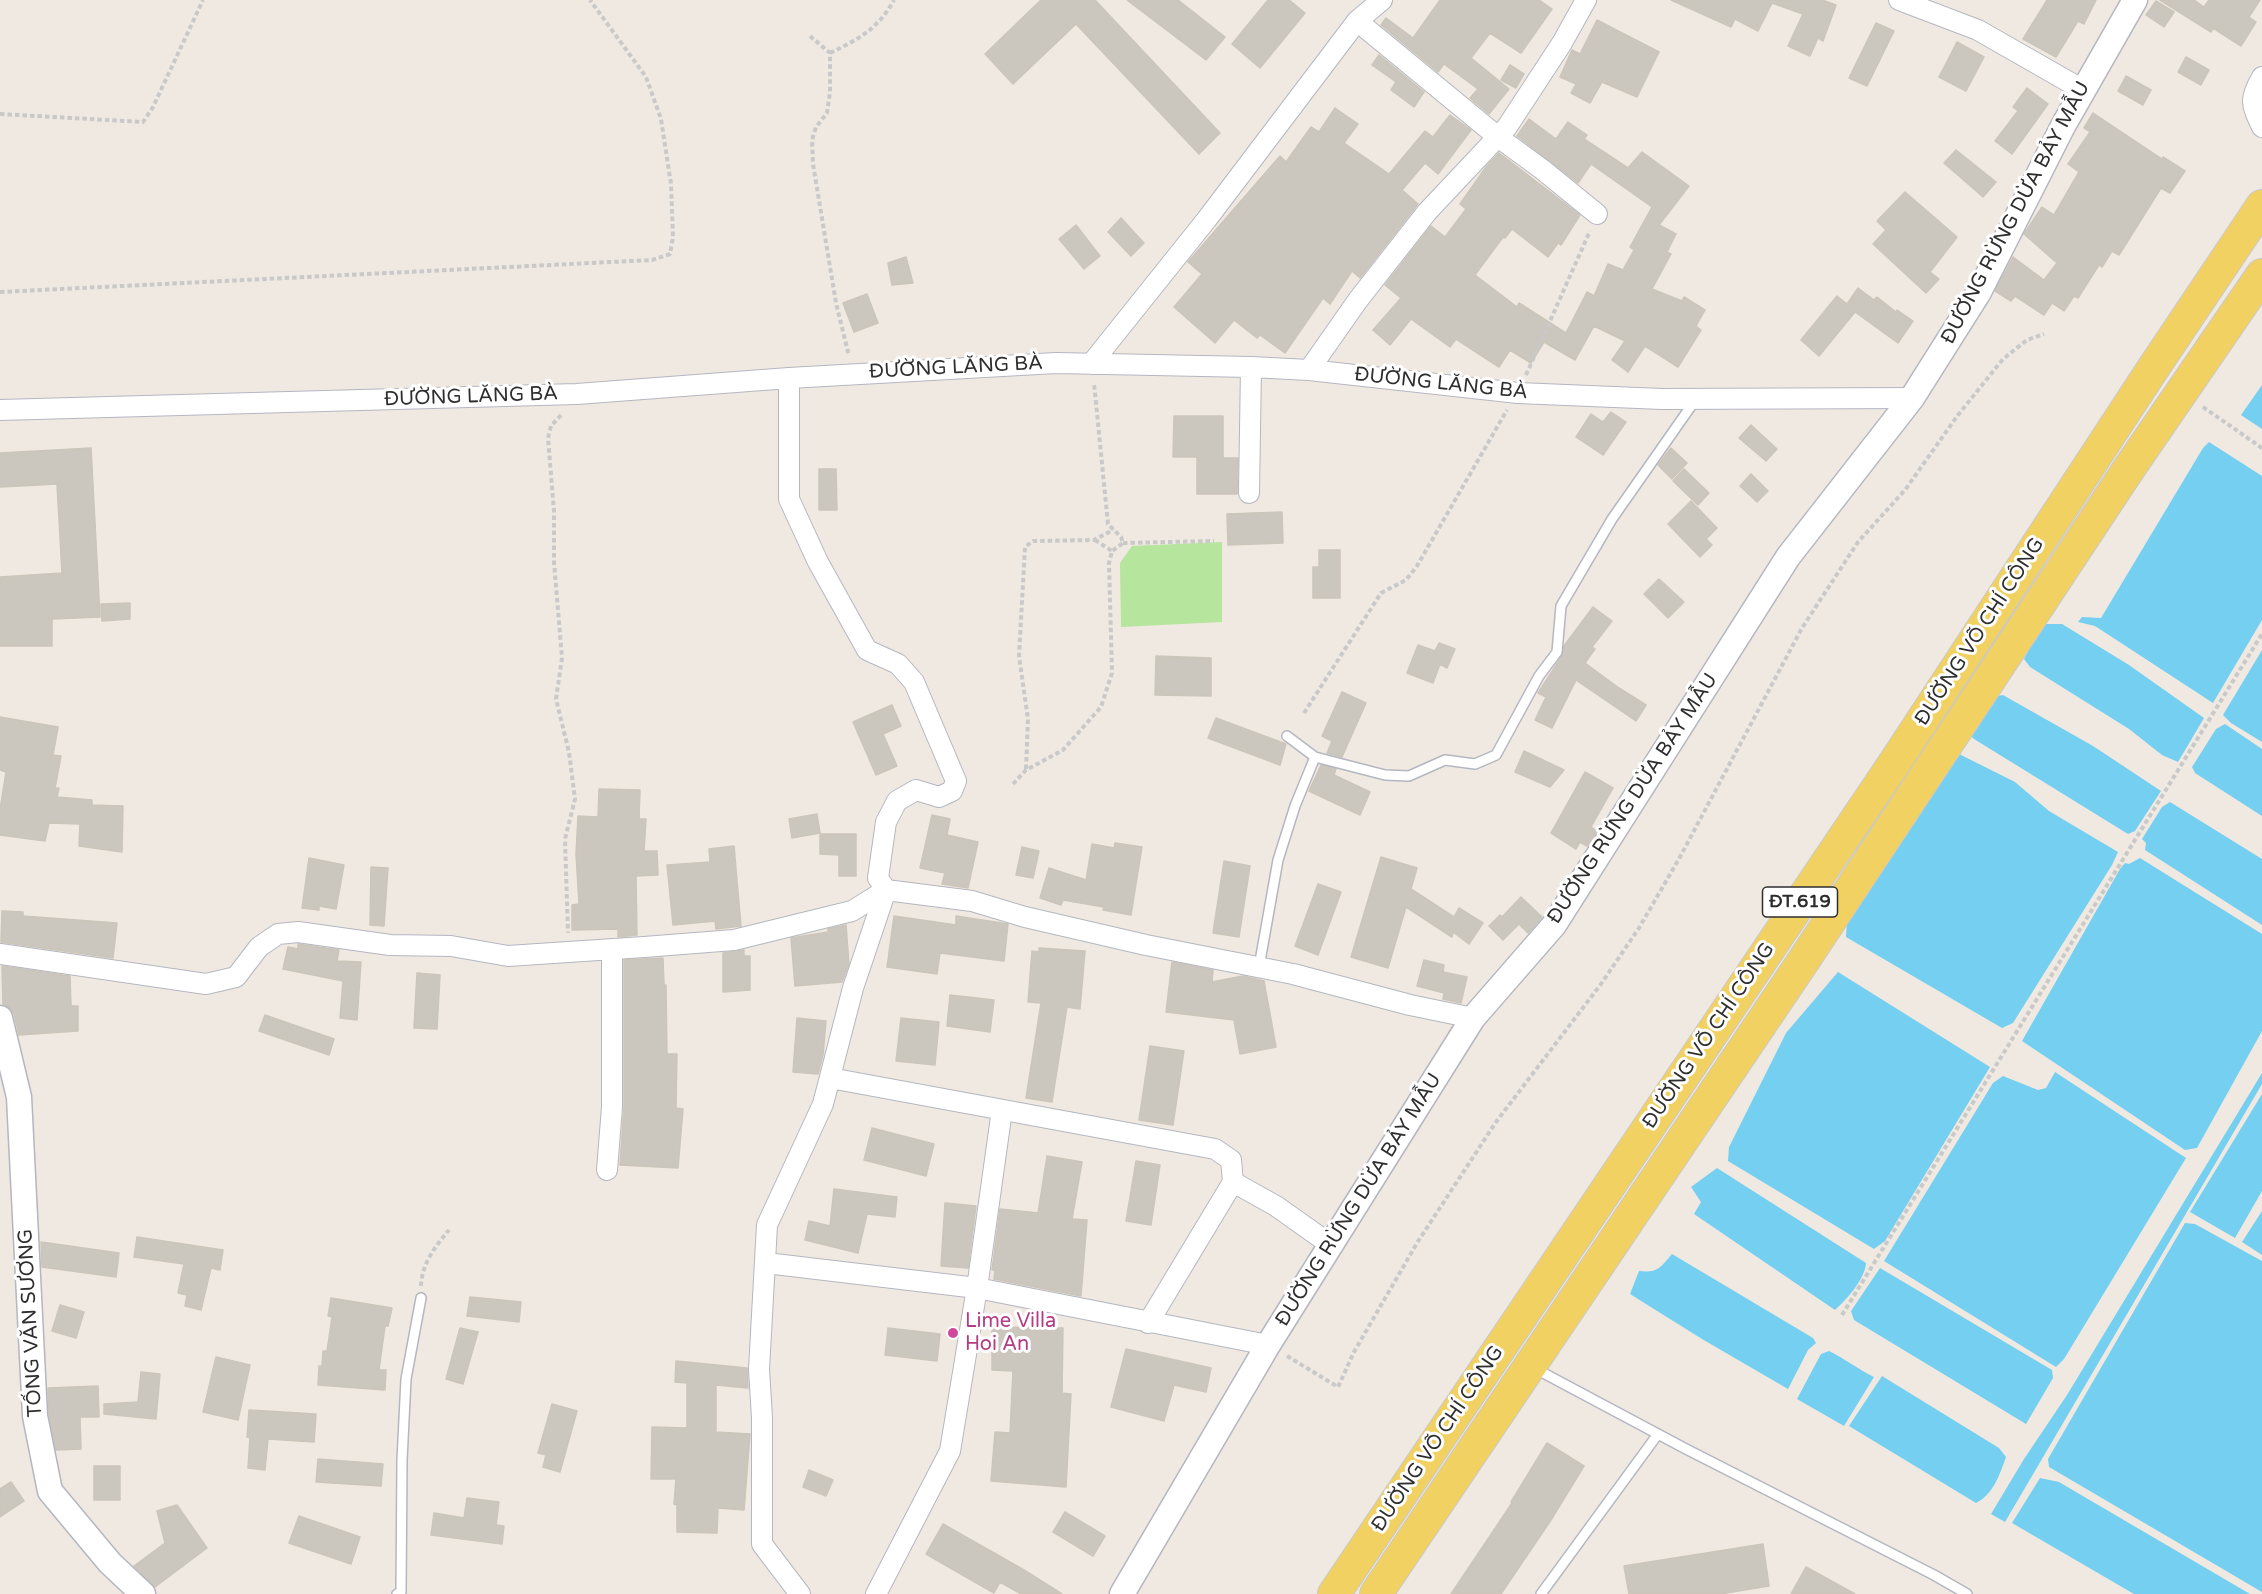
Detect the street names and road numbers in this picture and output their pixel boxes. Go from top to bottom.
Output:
street label: ĐƯỜNG RỪNG DỪA BẢY MẪU [1936,78,2096,348]
street label: ĐƯỜNG LĂNG BÀ [868,351,1044,385]
street label: ĐƯỜNG LĂNG BÀ [1353,363,1529,405]
street label: ĐƯỜNG LĂNG BÀ [384,382,558,412]
street label: ĐƯỜNG VÕ CHÍ CÔNG [1910,534,2050,730]
street label: ĐƯỜNG RỪNG DỪA BẢY MẪU [1543,669,1723,929]
road number: ĐT.619 [1762,887,1838,917]
street label: ĐƯỜNG VÕ CHÍ CÔNG [1638,939,1780,1133]
street label: ĐƯỜNG RỪNG DỪA BẢY MẪU [1271,1069,1447,1331]
street label: TỐNG VĂN SƯƠNG [14,1228,48,1418]
street label: ĐƯỜNG VÕ CHÍ CÔNG [1367,1342,1509,1536]

